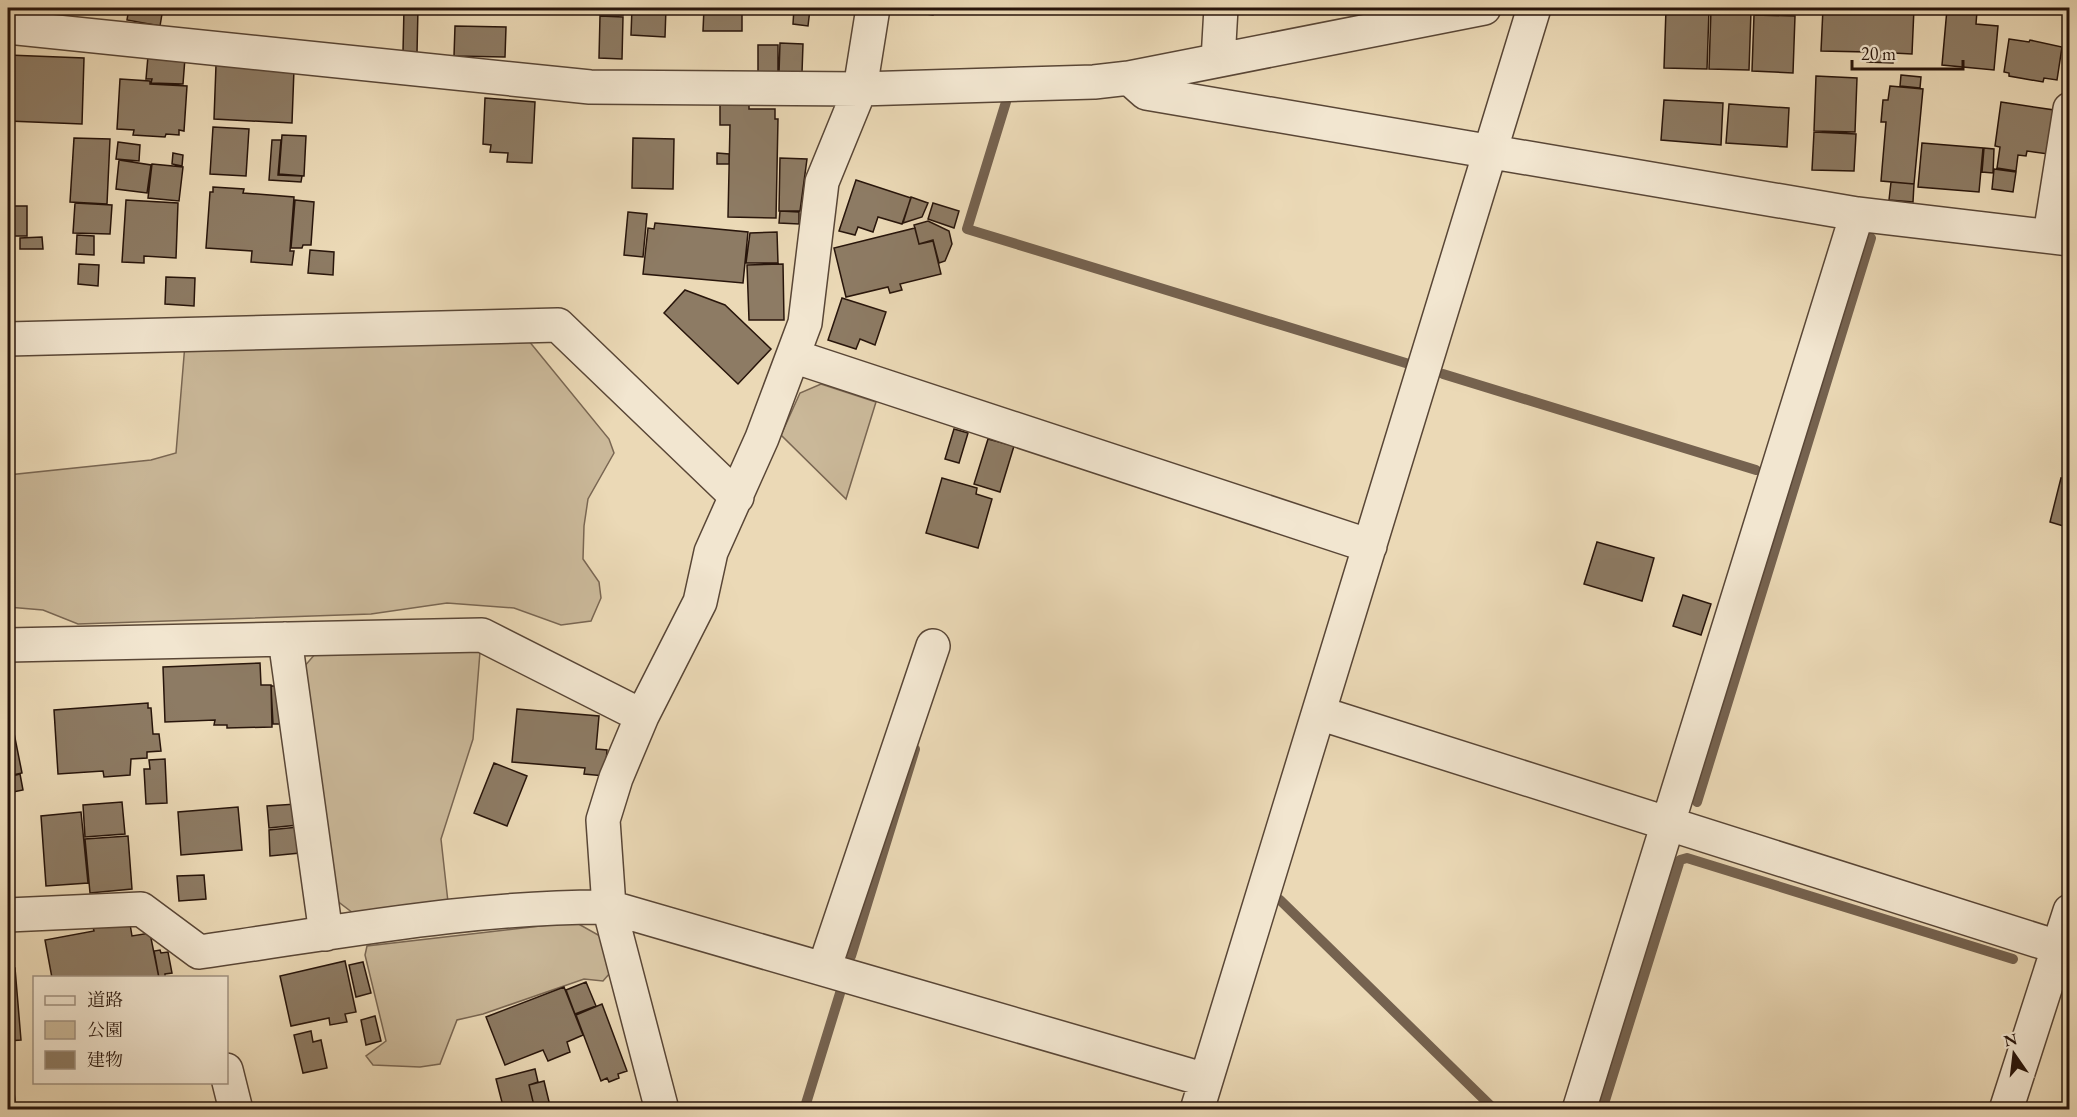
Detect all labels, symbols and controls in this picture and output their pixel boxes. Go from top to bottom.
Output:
scale bar [1852,33,1963,71]
text: 20 m [1861,42,1896,65]
legend [33,976,228,1084]
text: 道路 [87,988,123,1011]
text: 公園 [87,1018,123,1041]
north arrow [1984,1024,2044,1084]
text: N [2002,1028,2019,1052]
text: 建物 [87,1048,123,1071]

